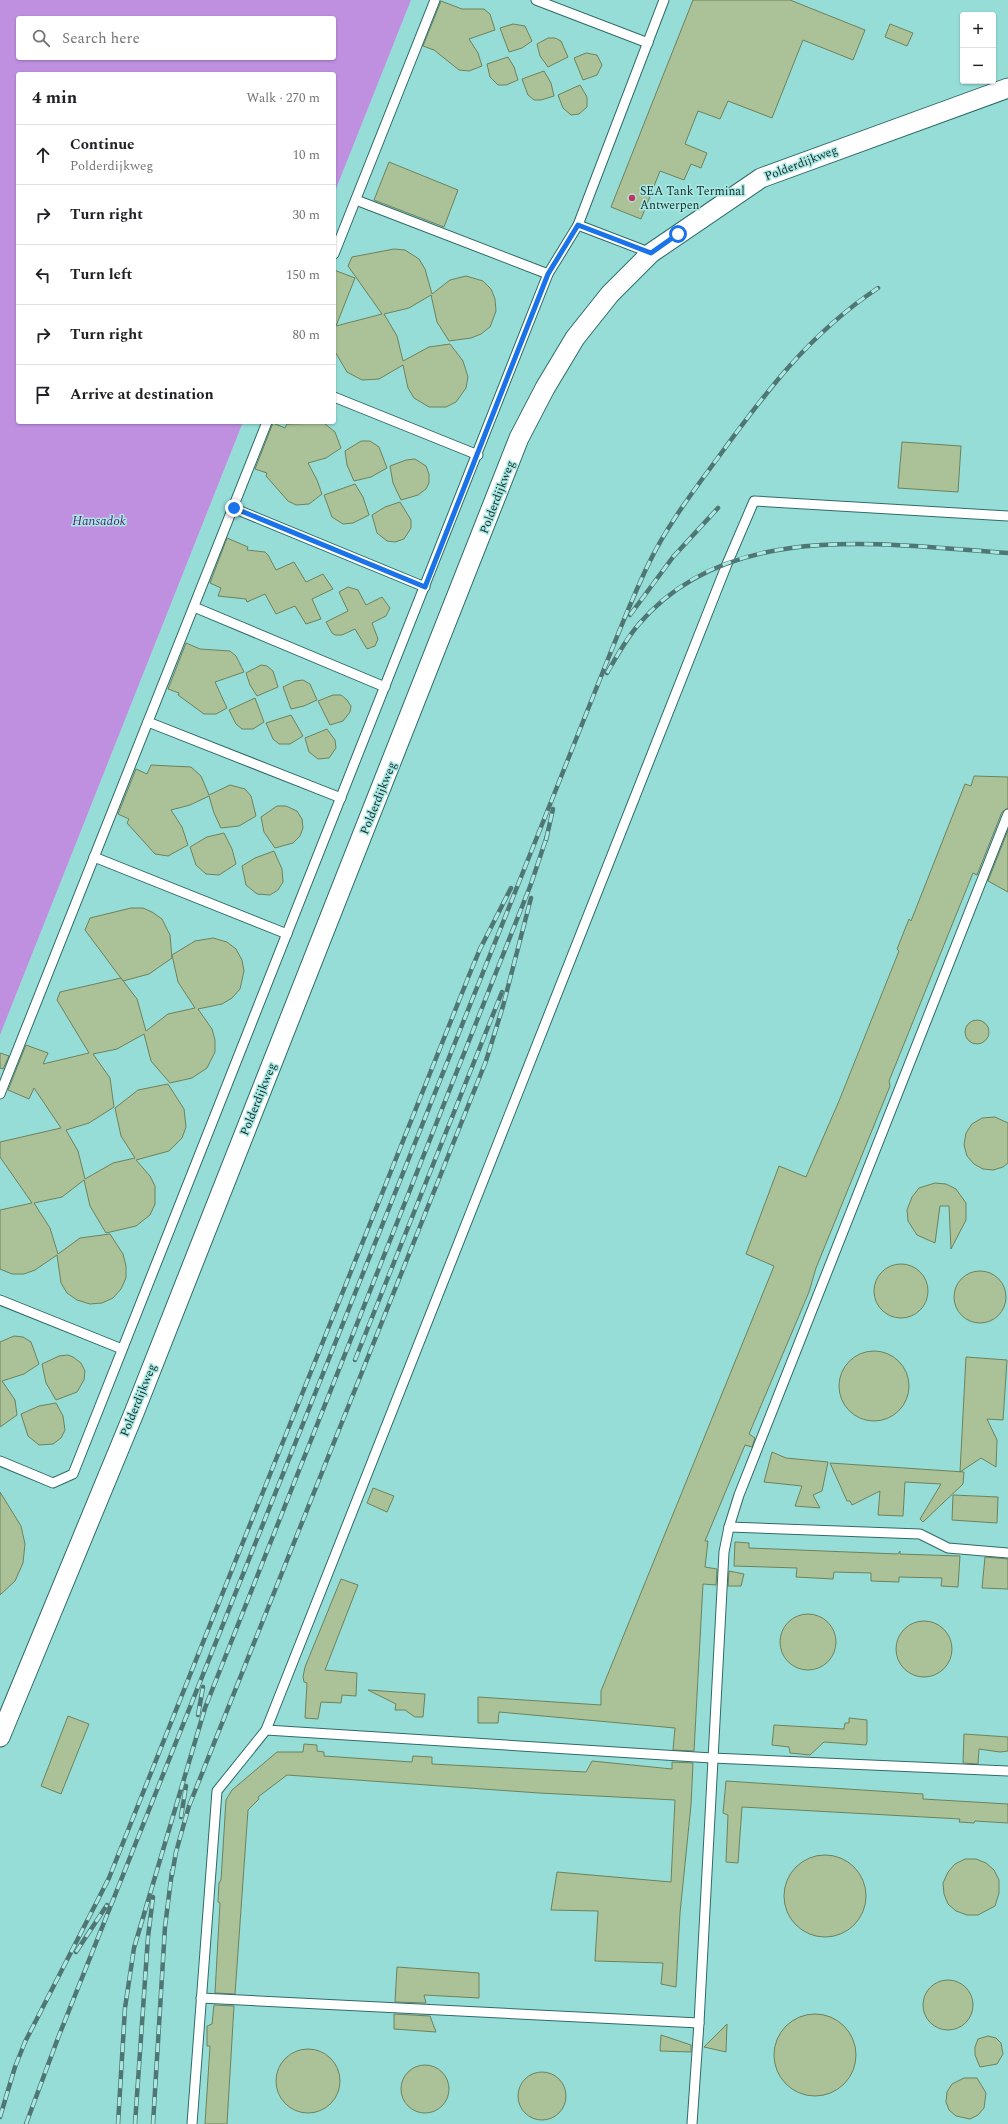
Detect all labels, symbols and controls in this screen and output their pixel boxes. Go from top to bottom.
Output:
map controls [960,12,996,84]
button: + [960,12,996,48]
search box [16,16,336,60]
icon: search [30,27,52,49]
text: Search here [62,27,140,50]
button: − [960,48,996,84]
text: 4 min [32,85,77,111]
text: Walk · 270 m [246,88,320,108]
text: Continue [70,133,135,156]
street label: Polderdijkweg [762,141,841,186]
icon: ahead [32,144,54,166]
text: 10 m [293,145,320,165]
text: Polderdijkweg [70,156,153,176]
place label: SEA Tank Terminal Antwerpen [640,182,745,215]
marker: SEA Tank Terminal Antwerpen [627,193,637,203]
text: Turn right [70,203,143,226]
icon: right [32,204,54,226]
text: 30 m [293,205,320,225]
route start [669,225,687,243]
text: Turn left [70,263,132,286]
icon: left [32,264,54,286]
text: 150 m [286,265,320,285]
text: Turn right [70,323,143,346]
icon: right [32,324,54,346]
text: 80 m [293,325,320,345]
text: Arrive at destination [70,383,214,406]
icon: arrive [32,384,54,406]
street label: Polderdijkweg [475,458,520,537]
route end [225,499,243,517]
water label: Hansadok [72,511,126,531]
street label: Polderdijkweg [355,759,402,837]
street label: Polderdijkweg [235,1060,282,1138]
street label: Polderdijkweg [115,1361,162,1439]

